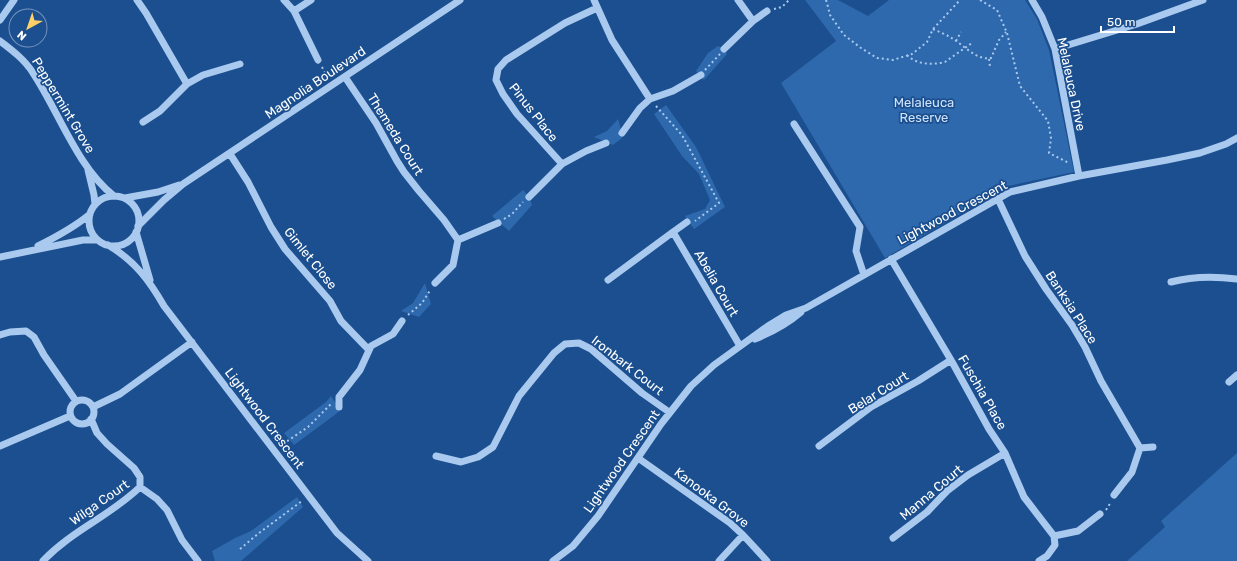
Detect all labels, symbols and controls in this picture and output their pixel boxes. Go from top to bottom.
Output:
north arrow [8,8,48,48]
scale bar [1101,8,1174,34]
text: 50 m [1107,15,1135,29]
text: N [15,28,29,43]
street label: Melaleuca Drive [1054,36,1089,132]
street label: Magnolia Boulevard [262,43,369,122]
street label: Peppermint Grove [29,55,98,156]
street label: Pinus Place [506,80,561,145]
street label: Themeda Court [364,91,427,178]
park label: Melaleuca Reserve [894,95,954,125]
street label: Lightwood Crescent [895,177,1010,249]
street label: Gimlet Close [281,224,340,292]
street label: Abelia Court [691,247,742,319]
street label: Banksia Place [1043,268,1101,346]
street label: Ironbark Court [589,333,667,398]
street label: Fuschia Place [955,352,1010,432]
street label: Lightwood Crescent [221,365,307,472]
street label: Belar Court [845,368,911,417]
street label: Lightwood Crescent [580,407,663,516]
street label: Manna Court [897,462,966,523]
street label: Kanooka Grove [671,464,752,530]
street label: Wilga Court [67,477,132,529]

